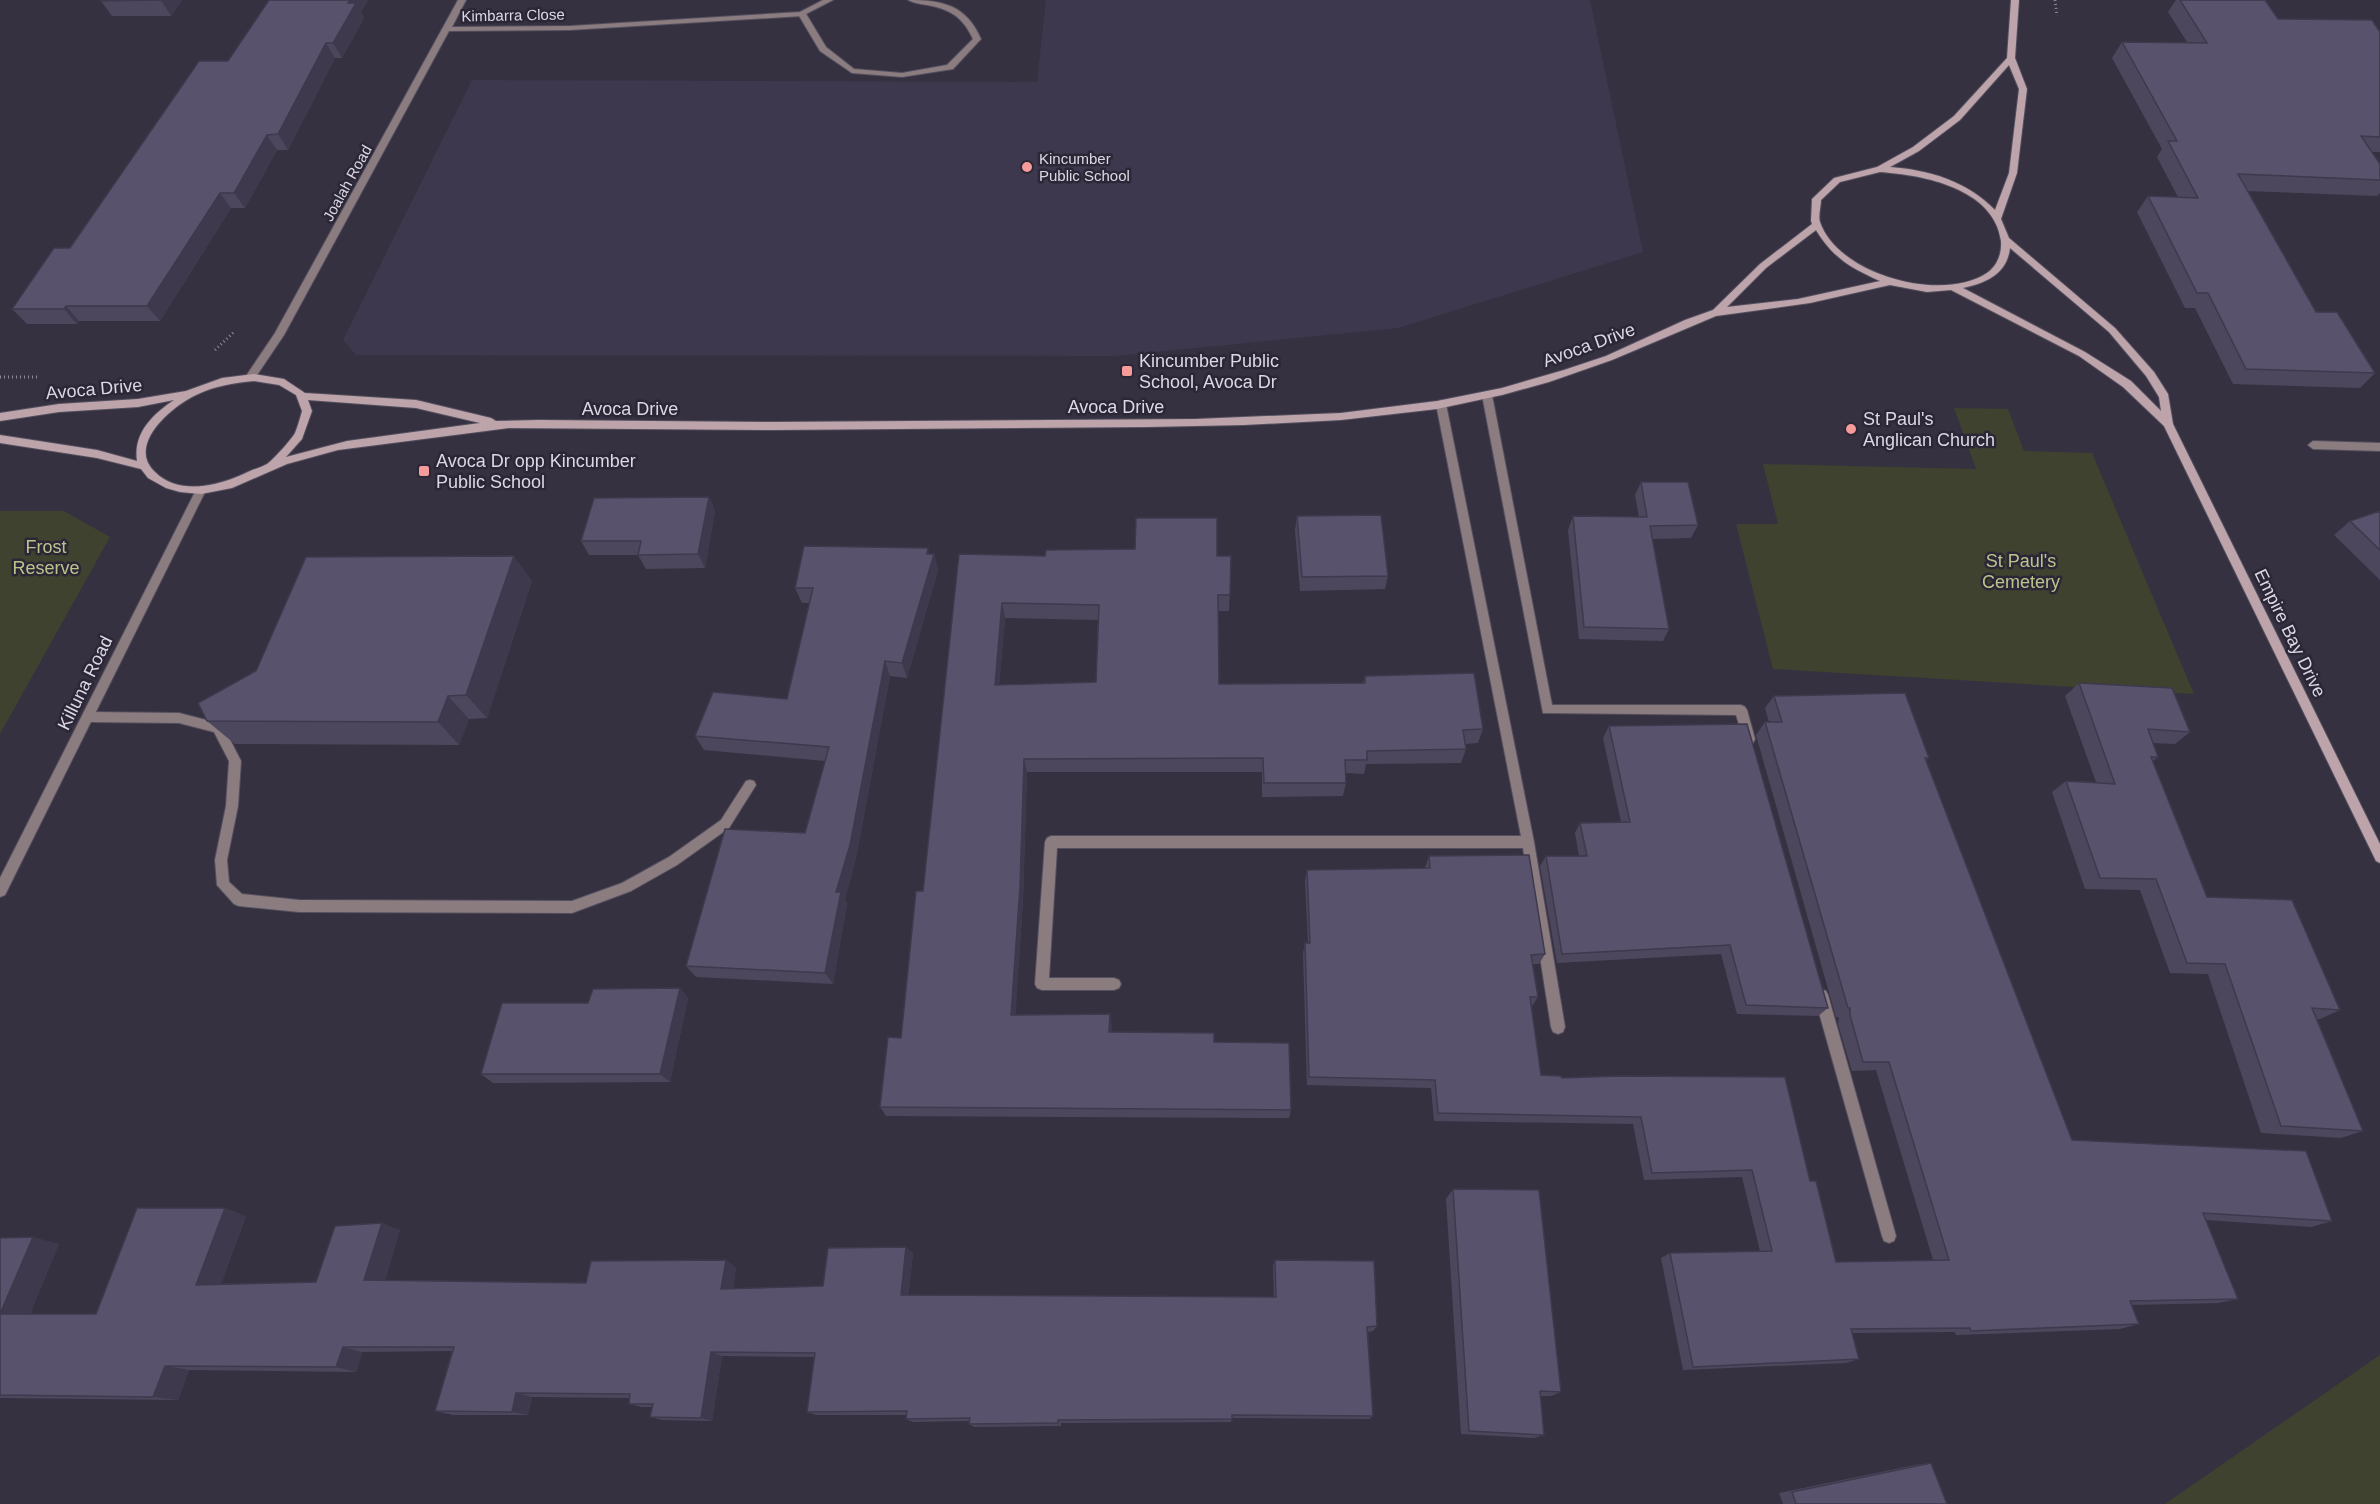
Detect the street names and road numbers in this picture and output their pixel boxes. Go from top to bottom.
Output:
street label: Kimbarra Close [461,6,565,24]
street label: Joalah Road [319,142,375,224]
street label: Avoca Drive [1540,319,1638,371]
street label: Avoca Drive [45,375,143,403]
street label: Avoca Drive [1068,397,1164,417]
street label: Avoca Drive [582,399,678,419]
street label: Empire Bay Drive [2250,566,2330,700]
street label: Killuna Road [54,633,116,733]

